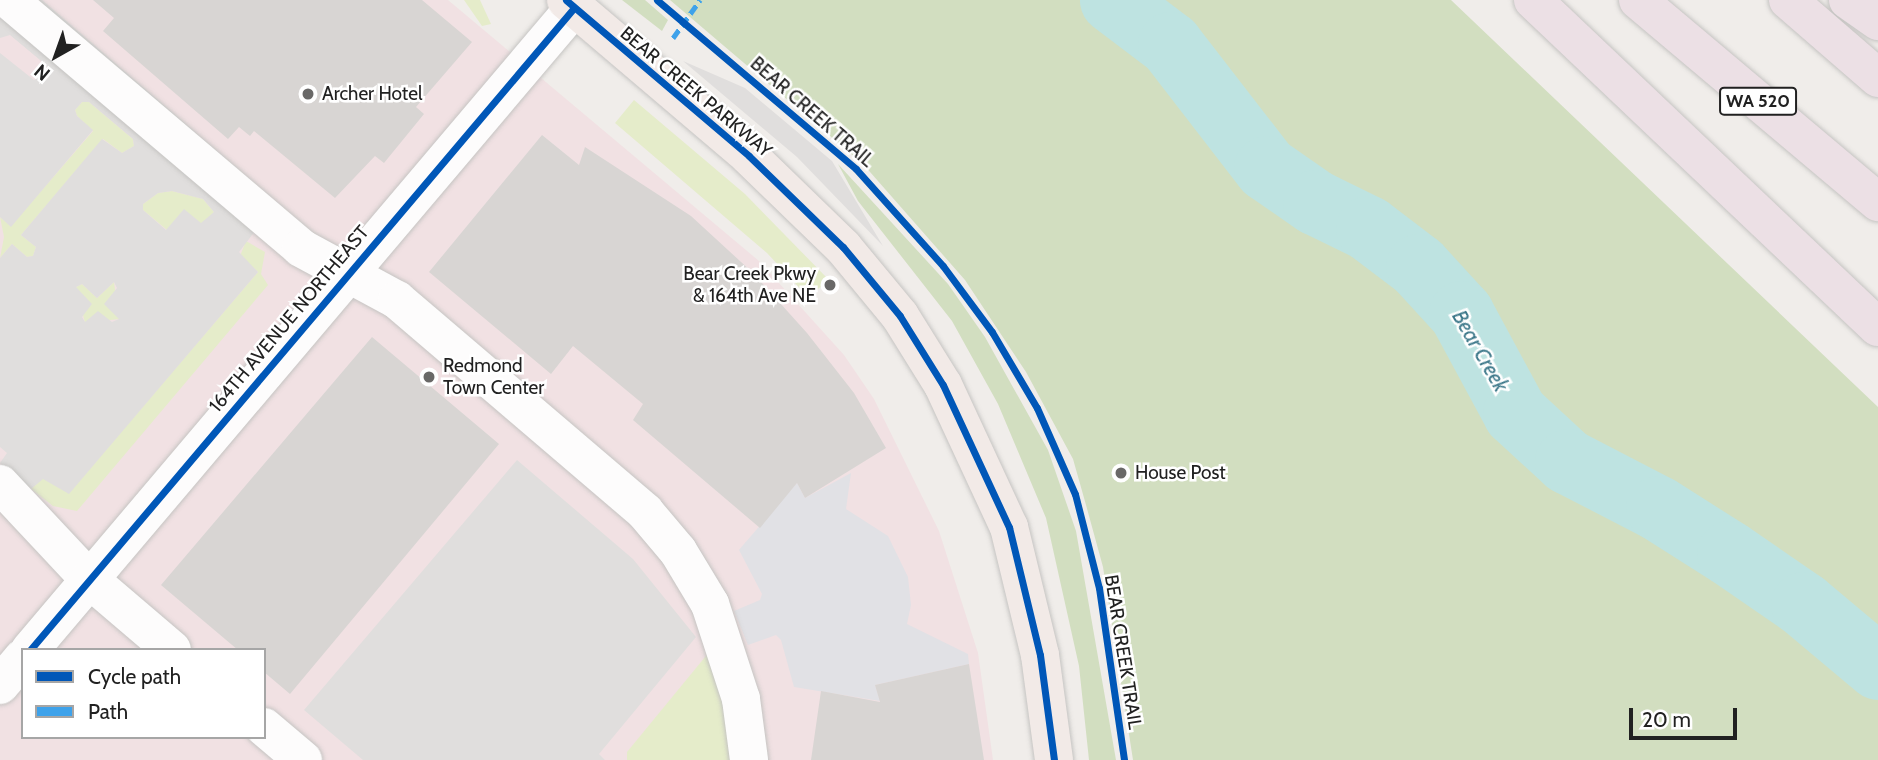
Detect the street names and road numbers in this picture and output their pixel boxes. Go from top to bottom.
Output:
street label: BEAR CREEK PARKWAY [615,22,777,162]
street label: BEAR CREEK TRAIL [746,52,878,172]
road number: WA 520 [1718,86,1798,116]
street label: 164TH AVENUE NORTHEAST [204,221,374,417]
street label: BEAR CREEK TRAIL [1100,573,1146,731]

